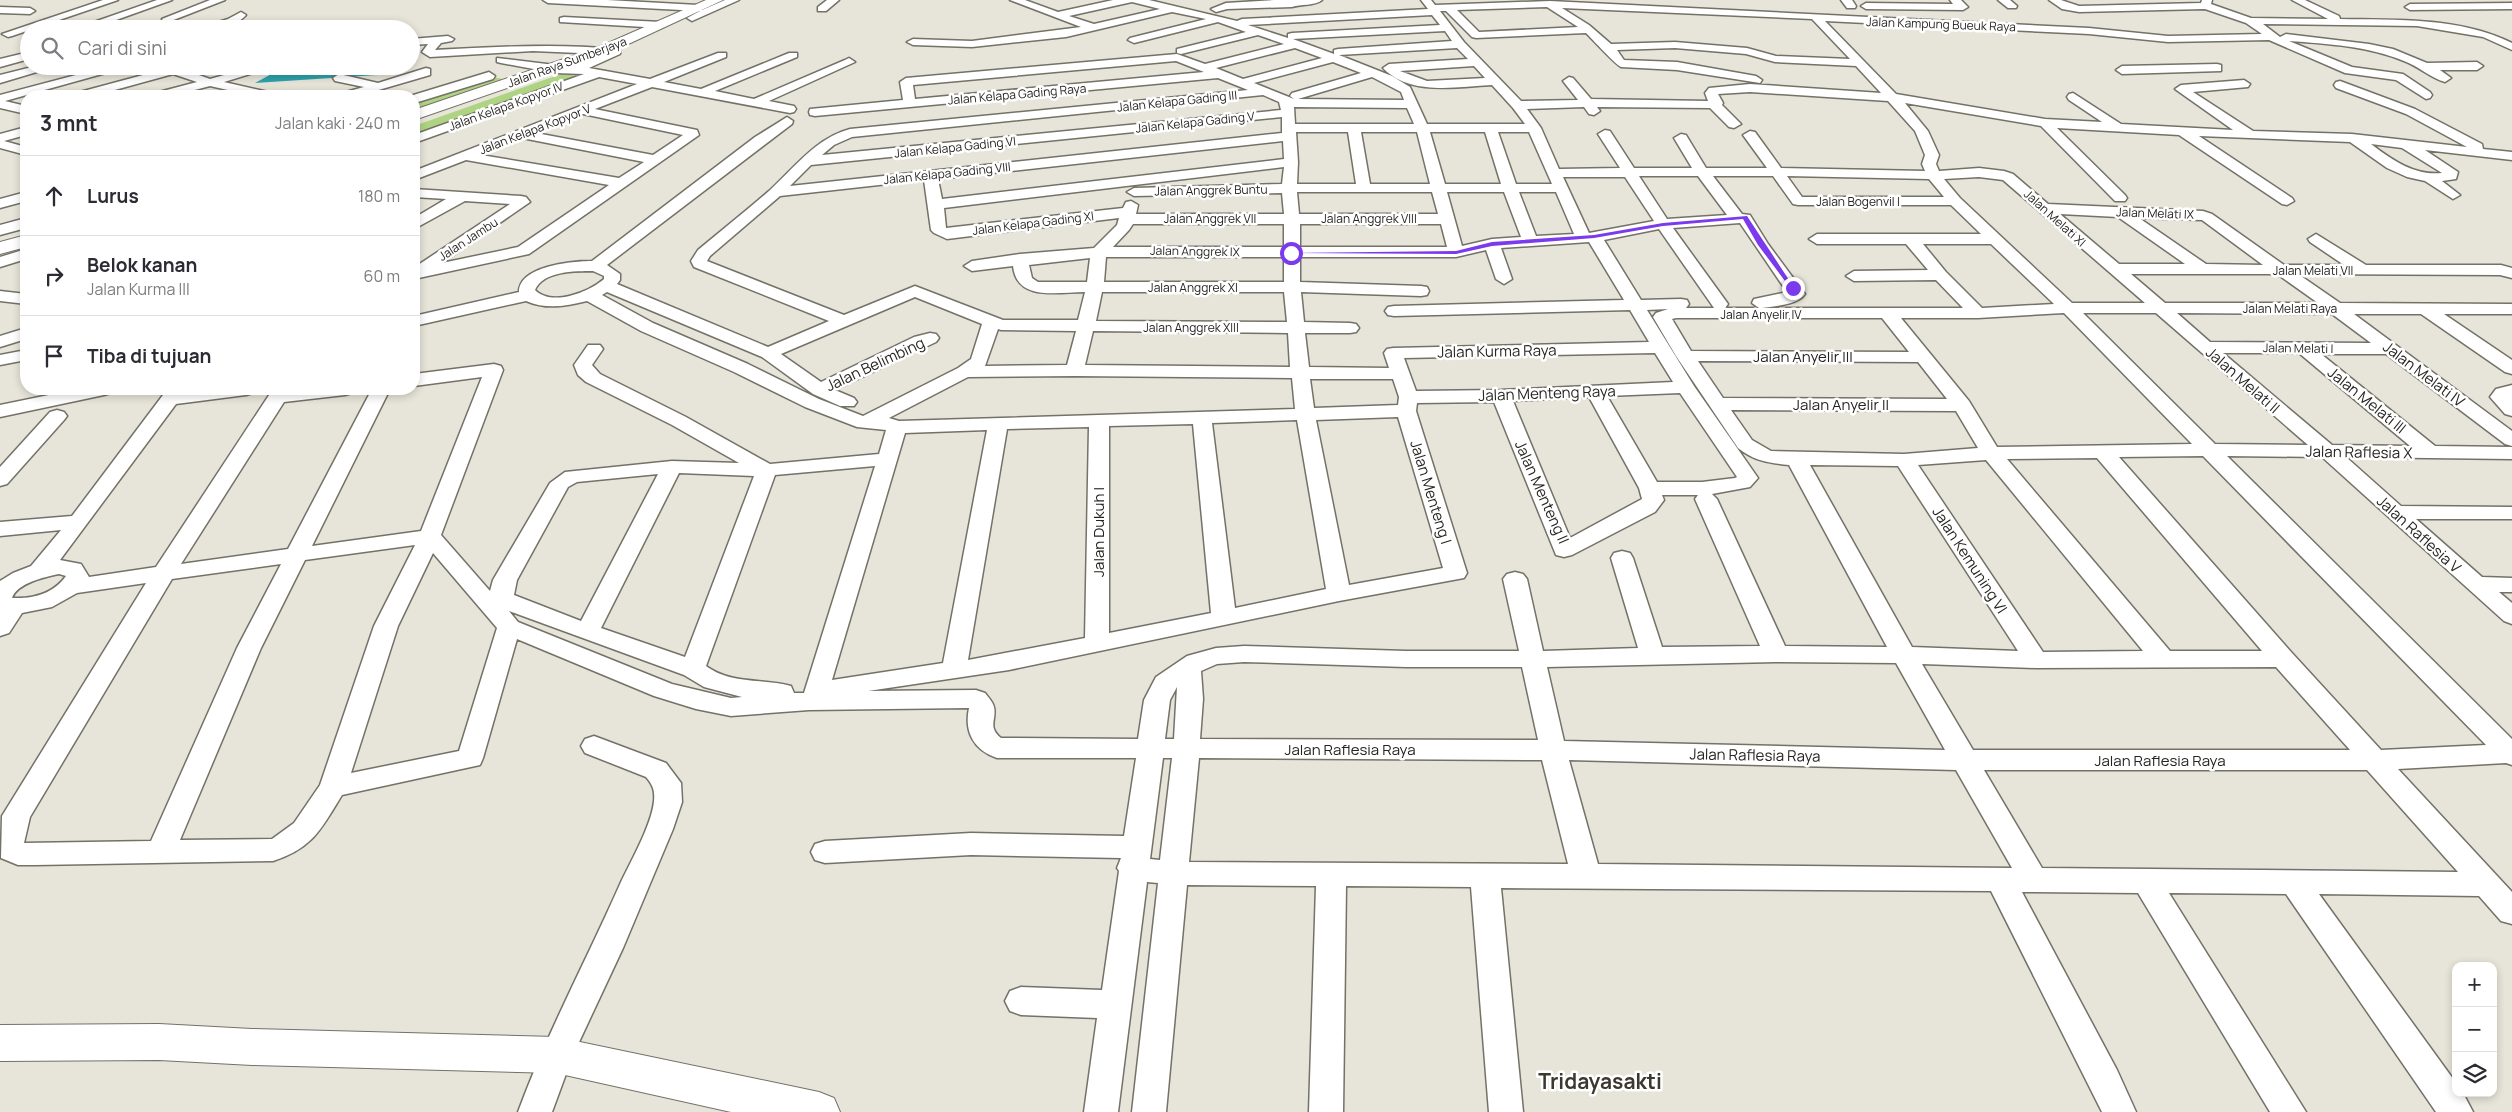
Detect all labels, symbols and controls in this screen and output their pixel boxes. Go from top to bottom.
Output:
street label: Jalan Kampung Bueuk Raya [1866,13,2016,35]
search box [20,20,420,75]
street label: Jalan Raya Sumberjaya [505,33,629,91]
icon: search [38,34,66,62]
text: Cari di sini [78,35,167,61]
street label: Jalan Kelapa Kopyor IV [446,77,567,135]
street label: Jalan Kelapa Gading Raya [947,79,1087,109]
street label: Jalan Kelapa Gading III [1116,86,1238,116]
street label: Jalan Kelapa Kopyor V [477,100,594,158]
street label: Jalan Kelapa Gading V [1135,107,1256,137]
text: 3 mnt [40,109,98,137]
text: Jalan kaki · 240 m [275,112,400,134]
street label: Jalan Kelapa Gading VI [893,132,1017,162]
street label: Jalan Kelapa Gading VIII [883,158,1011,188]
street label: Jalan Anggrek Buntu [1154,181,1268,199]
icon: ahead [40,182,68,210]
text: Lurus [87,183,139,209]
text: 180 m [358,185,400,207]
street label: Jalan Melati XI [2020,186,2090,250]
street label: Jalan Bogenvil I [1816,193,1900,210]
street label: Jalan Melati IX [2116,203,2195,223]
street label: Jalan Kelapa Gading XI [971,207,1095,239]
street label: Jalan Anggrek VII [1164,210,1256,227]
street label: Jalan Anggrek VIII [1321,210,1417,227]
street label: Jalan Jambu [435,213,501,265]
street label: Jalan Anggrek IX [1150,242,1241,260]
route start [1280,242,1303,265]
text: Belok kanan [87,252,197,278]
icon: right [40,262,68,290]
street label: Jalan Melati VII [2273,262,2353,279]
text: 60 m [364,265,400,287]
route end [1782,277,1805,300]
text: Jalan Kurma III [87,278,190,300]
street label: Jalan Anggrek XI [1148,279,1238,296]
street label: Jalan Melati Raya [2243,300,2337,317]
street label: Jalan Anyelir IV [1720,306,1802,323]
street label: Jalan Anggrek XIII [1143,319,1239,336]
street label: Jalan Belimbing [822,332,928,396]
street label: Jalan Melati IV [2379,336,2469,412]
street label: Jalan Kurma Raya [1437,339,1557,363]
street label: Jalan Melati I [2263,339,2333,357]
icon: arrive [40,342,68,370]
street label: Jalan Melati II [2201,342,2285,418]
text: Tiba di tujuan [87,343,211,369]
street label: Jalan Anyelir III [1753,346,1853,367]
street label: Jalan Melati III [2323,362,2411,438]
street label: Jalan Menteng Raya [1478,380,1616,406]
street label: Jalan Anyelir II [1793,394,1889,415]
street label: Jalan Menteng I [1405,437,1457,547]
street label: Jalan Menteng II [1510,437,1574,547]
street label: Jalan Raflesia X [2305,441,2413,463]
street label: Jalan Dukuh I [1088,487,1109,577]
street label: Jalan Raflesia V [2372,490,2466,578]
street label: Jalan Kemuning VI [1928,503,2012,617]
street label: Jalan Raflesia Raya [1285,739,1415,760]
street label: Jalan Raflesia Raya [1689,743,1821,767]
street label: Jalan Raflesia Raya [2095,750,2225,771]
map controls [2452,962,2497,1097]
button: + [2452,962,2497,1007]
button: − [2452,1007,2497,1052]
button: layers [2452,1052,2497,1097]
district label: Tridayasakti [1538,1067,1662,1095]

